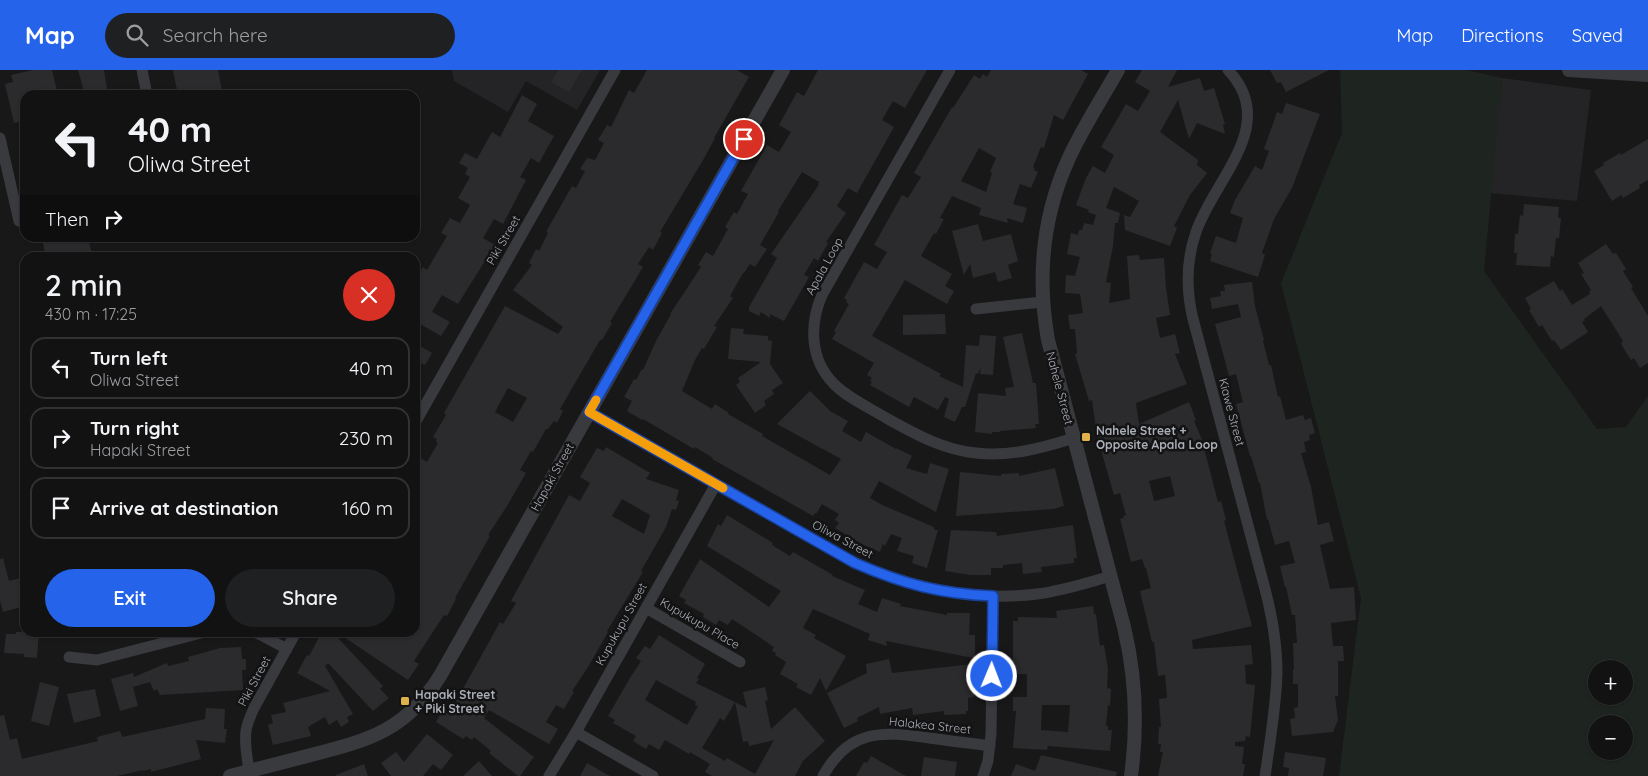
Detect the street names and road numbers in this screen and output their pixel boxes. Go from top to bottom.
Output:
street label: Piki Street [483,213,523,267]
street label: Apala Loop [802,234,846,298]
street label: Nahele Street [1043,350,1077,426]
street label: Kiawe Street [1216,376,1248,448]
street label: Hapaki Street [527,440,577,514]
street label: Oliwa Street [810,517,876,561]
street label: Kupukupu Street [592,580,650,668]
street label: Kupukupu Place [657,594,743,652]
street label: Piki Street [235,653,273,709]
street label: Halakea Street [888,713,972,737]

